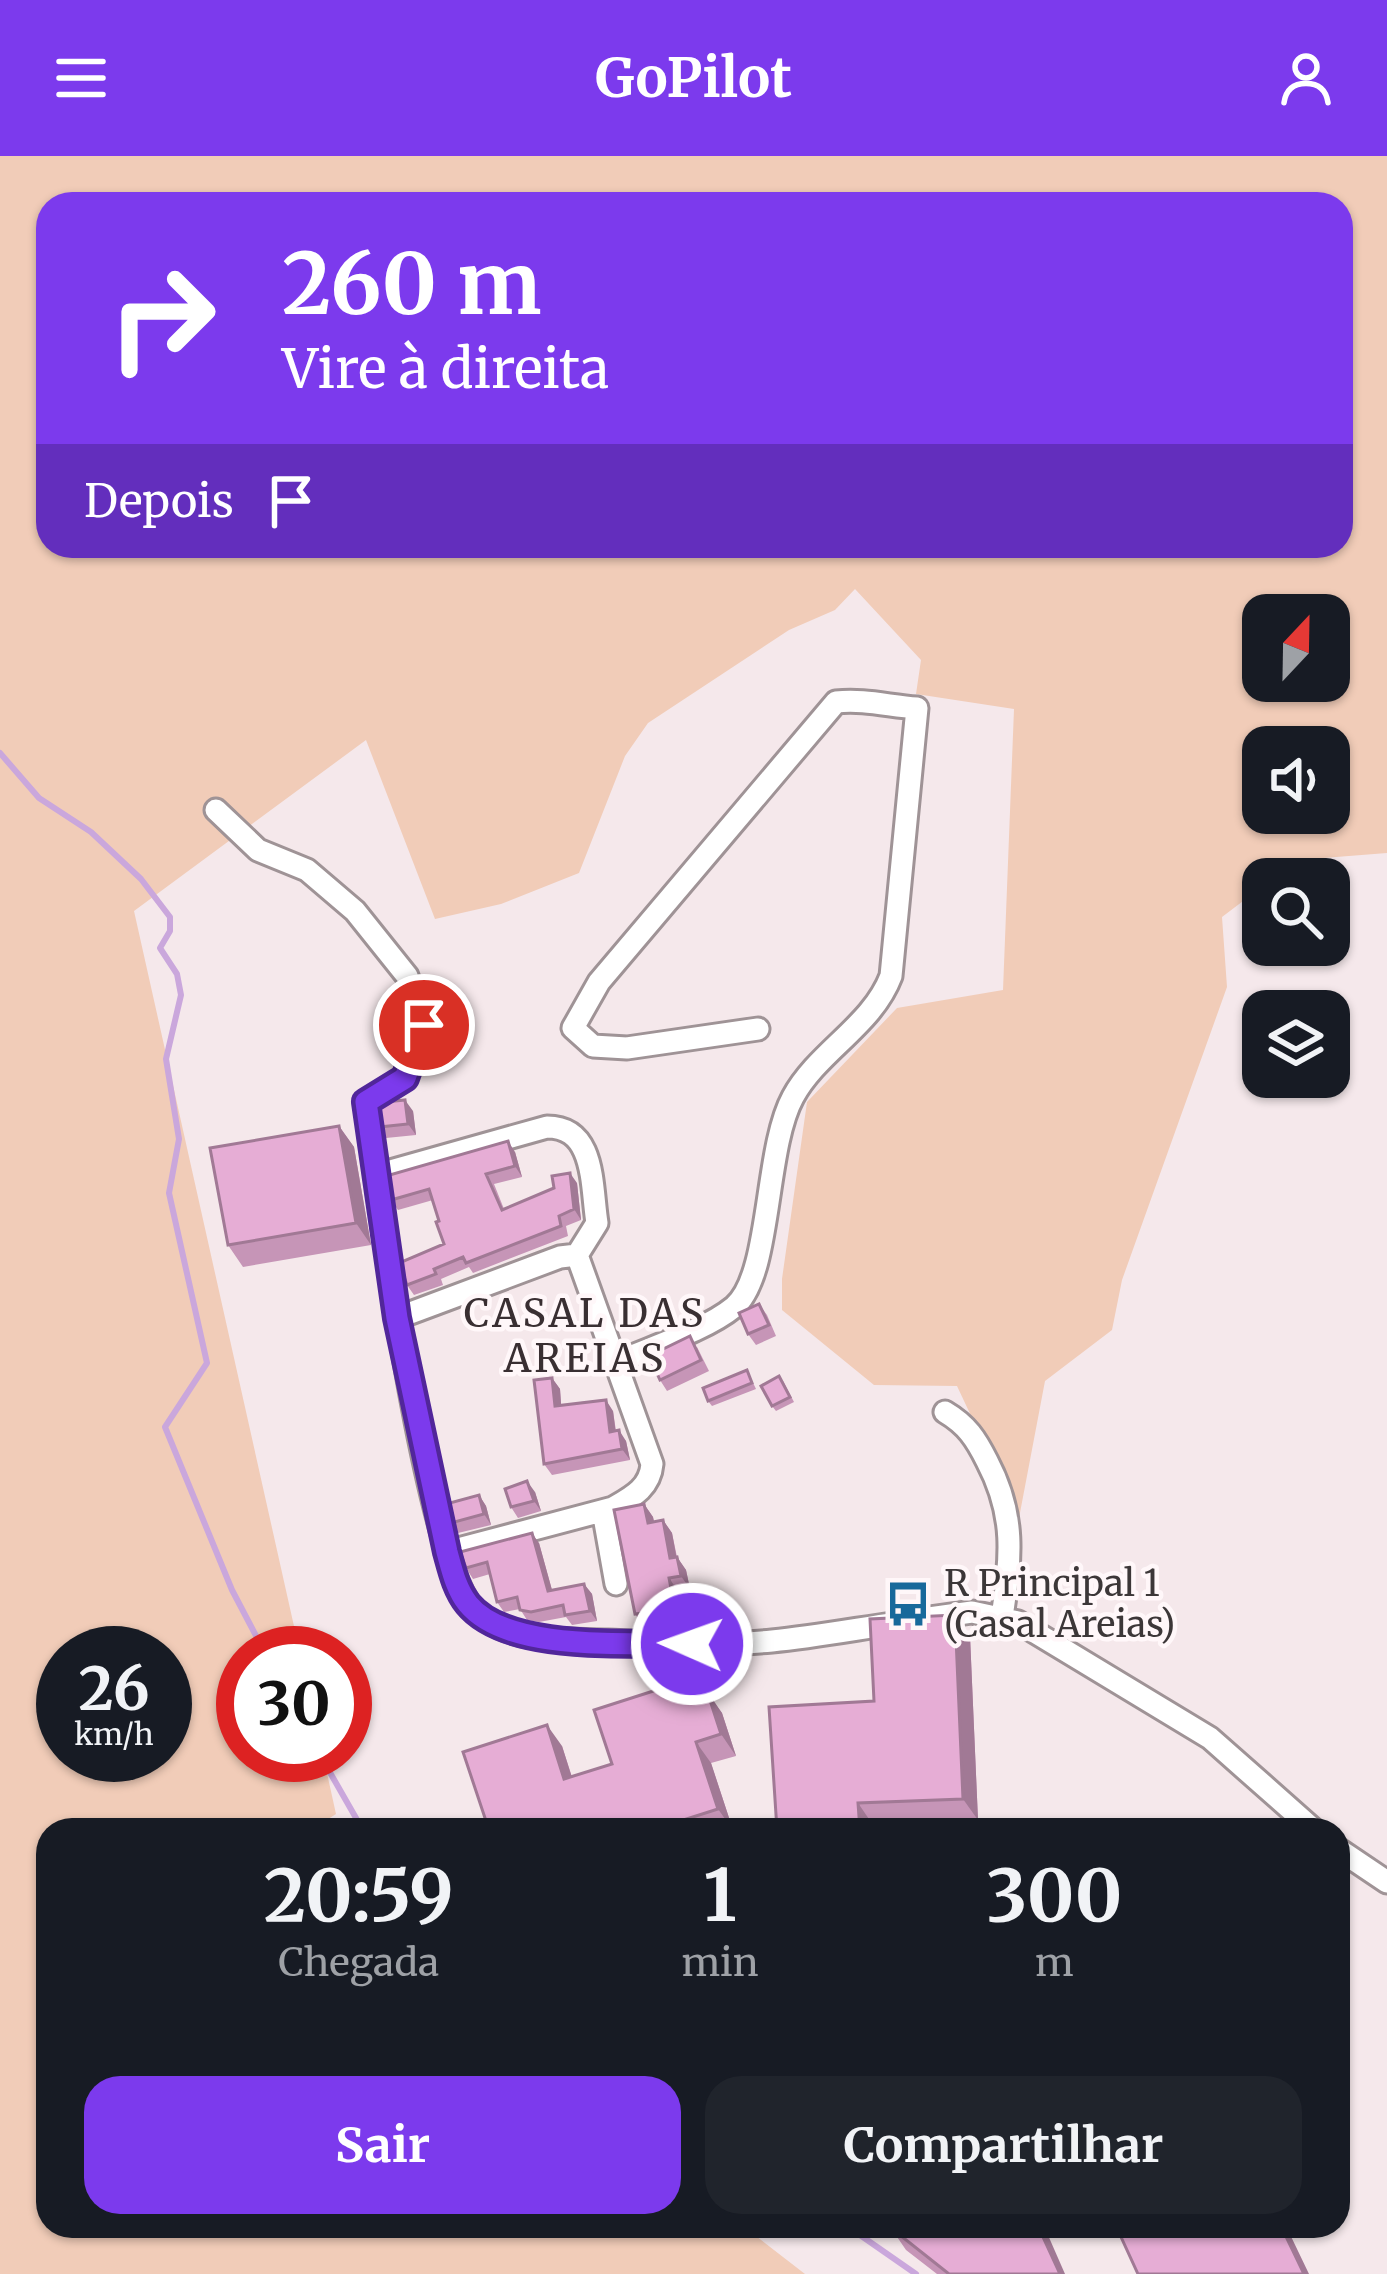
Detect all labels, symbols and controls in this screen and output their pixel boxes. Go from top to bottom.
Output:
text: GoPilot [595,44,792,112]
icon: menu [48,45,114,111]
icon: person [1273,45,1339,111]
text: 260 m [282,231,541,337]
icon: right [84,240,240,396]
text: Vire à direita [282,335,609,403]
icon: arrive [258,468,324,534]
text: Depois [84,473,234,529]
north arrow [1242,594,1350,702]
map controls [1242,594,1350,1098]
button: sound [1242,726,1350,834]
button: search [1242,858,1350,966]
pin [373,974,475,1076]
button: layers [1242,990,1350,1098]
icon: arrive [391,992,457,1058]
district label: CASAL DAS AREIAS [464,1289,706,1383]
place label: R Principal 1 (Casal Areias) [944,1561,1175,1647]
bus stop icon: R Principal 1 (Casal Areias) [883,1579,933,1629]
position arrow [629,1581,755,1707]
speed limit sign: 30 [216,1626,372,1782]
text: 26 [78,1651,150,1726]
text: km/h [74,1715,154,1753]
text: 20:59 [264,1850,454,1941]
text: 1 [703,1850,737,1941]
text: 300 [986,1850,1122,1941]
text: Chegada [278,1938,439,1987]
text: min [681,1938,759,1987]
text: m [1035,1938,1074,1987]
button: Sair [84,2076,681,2214]
button: Compartilhar [705,2076,1302,2214]

